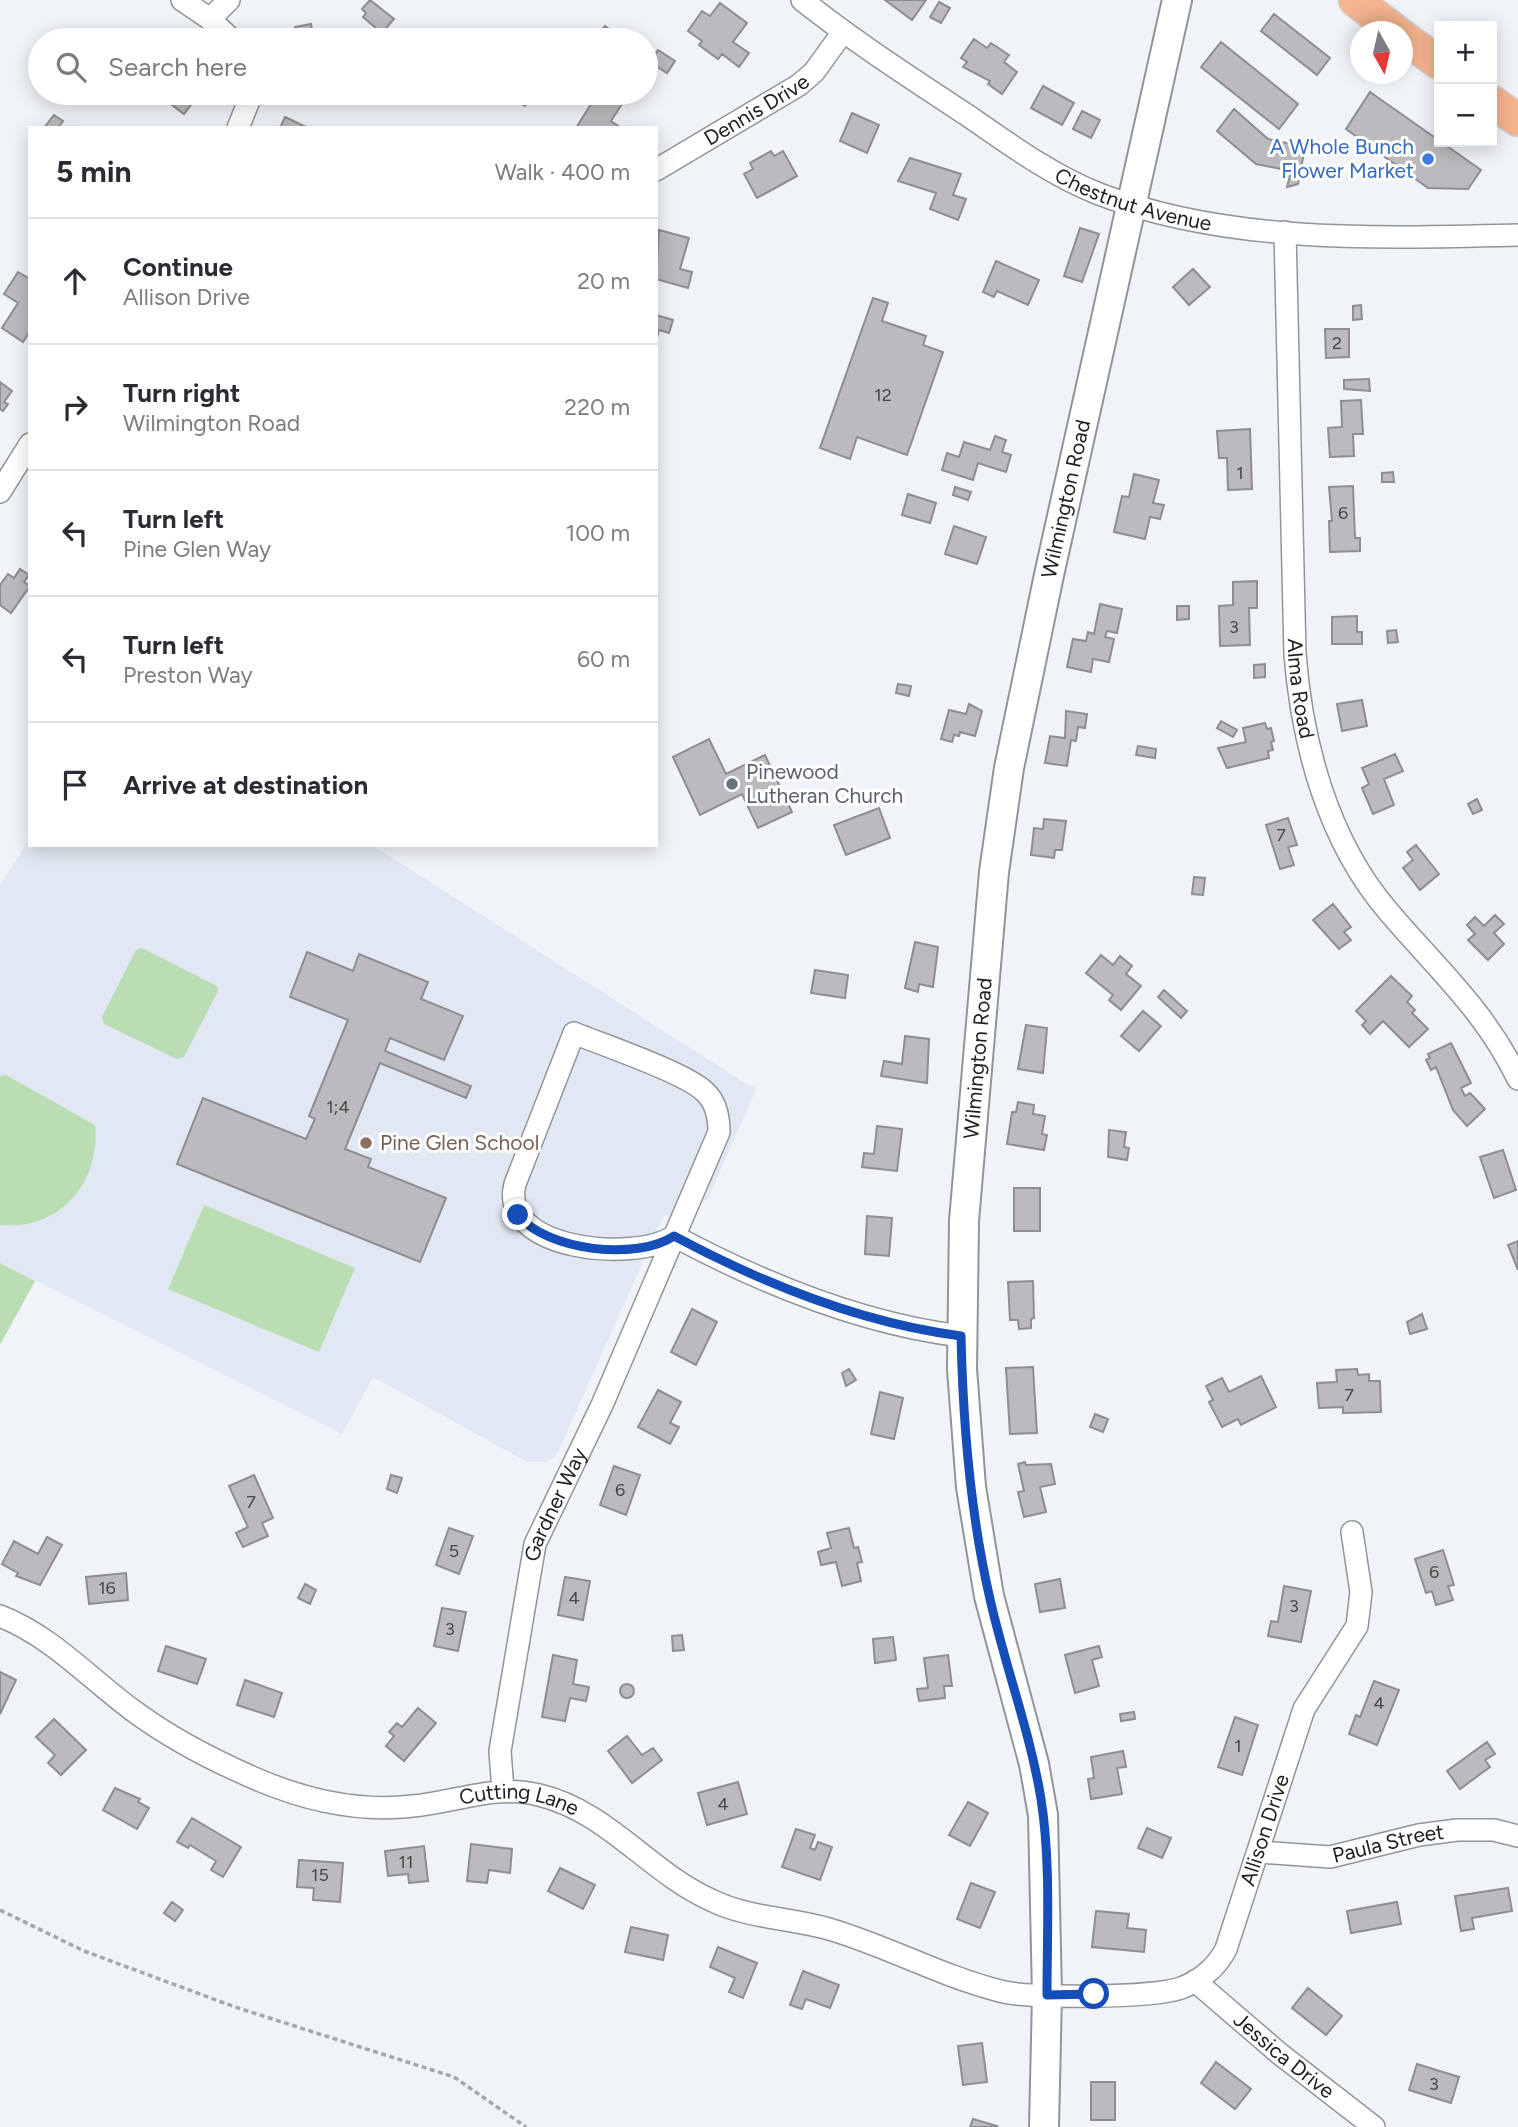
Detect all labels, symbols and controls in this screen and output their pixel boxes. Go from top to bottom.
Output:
north arrow [1350,21,1413,84]
map controls [1434,21,1497,147]
button: + [1434,21,1497,84]
search box [28,28,658,105]
icon: search [52,48,90,86]
text: Search here [108,51,247,83]
street label: Dennis Drive [699,69,814,151]
button: − [1434,84,1497,147]
place label: A Whole Bunch Flower Market [1270,134,1414,183]
marker: A Whole Bunch Flower Market [1420,151,1436,167]
text: 5 min [56,153,132,190]
text: Walk · 400 m [495,158,630,186]
street label: Chestnut Avenue [1051,162,1214,236]
text: Continue [123,251,233,283]
icon: ahead [56,262,94,300]
text: 20 m [577,267,630,295]
text: Allison Drive [123,283,250,311]
house number: 2 [1332,332,1342,354]
text: Turn right [123,377,240,409]
house number: 12 [874,384,892,406]
icon: right [56,388,94,426]
text: 220 m [564,393,630,421]
text: Wilmington Road [123,409,300,437]
street label: Wilmington Road [1036,417,1095,581]
house number: 1 [1236,462,1244,484]
house number: 6 [1338,502,1348,524]
text: Turn left [123,503,224,535]
icon: left [56,514,94,552]
text: 100 m [566,519,630,547]
text: Pine Glen Way [123,535,271,563]
house number: 3 [1229,616,1239,638]
text: Turn left [123,629,224,661]
street label: Alma Road [1283,638,1320,741]
icon: left [56,640,94,678]
text: 60 m [577,645,630,673]
text: Preston Way [123,661,253,689]
place label: Pinewood Lutheran Church [746,759,903,808]
icon: arrive [56,766,94,804]
text: Arrive at destination [123,769,368,801]
marker: Pinewood Lutheran Church [724,776,740,792]
house number: 7 [1276,824,1286,846]
street label: Wilmington Road [958,976,997,1140]
house number: 1;4 [326,1096,350,1118]
place label: Pine Glen School [380,1130,539,1155]
marker: Pine Glen School [358,1135,374,1151]
route end [502,1199,533,1230]
house number: 7 [1344,1384,1354,1406]
street label: Gardner Way [519,1444,591,1563]
house number: 6 [615,1479,625,1501]
house number: 7 [246,1491,256,1513]
house number: 5 [449,1540,459,1562]
house number: 6 [1429,1561,1439,1583]
house number: 16 [98,1577,116,1599]
house number: 4 [568,1587,580,1609]
house number: 3 [1289,1595,1299,1617]
house number: 3 [445,1618,455,1640]
house number: 4 [1373,1692,1385,1714]
house number: 1 [1234,1735,1242,1757]
street label: Allison Drive [1234,1771,1294,1889]
street label: Cutting Lane [457,1778,583,1820]
house number: 4 [717,1793,729,1815]
street label: Paula Street [1330,1819,1445,1868]
house number: 11 [399,1851,413,1873]
house number: 15 [311,1864,329,1886]
route start [1078,1978,1109,2009]
street label: Jessica Drive [1229,2007,1340,2104]
house number: 3 [1429,2073,1439,2095]

